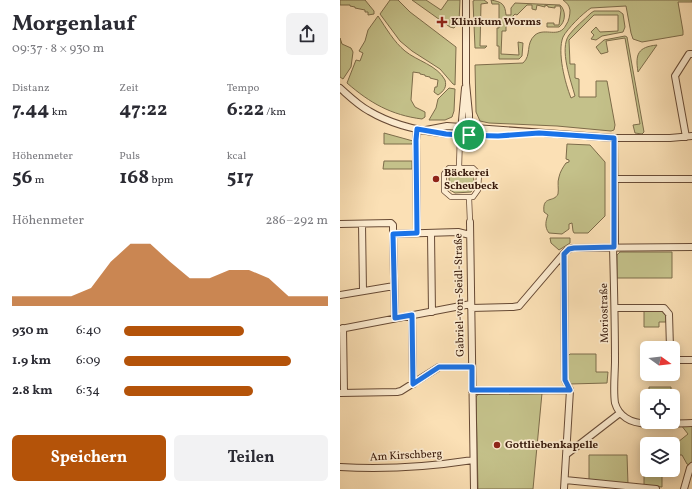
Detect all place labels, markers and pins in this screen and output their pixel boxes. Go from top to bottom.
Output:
place label: Klinikum Worms [451,15,541,30]
marker: Klinikum Worms [436,16,448,28]
pin [452,118,486,152]
place label: Bäckerei Scheubeck [444,166,499,194]
marker: Bäckerei Scheubeck [431,174,441,184]
place label: Gottliebenkapelle [505,438,599,453]
marker: Gottliebenkapelle [492,440,502,450]

